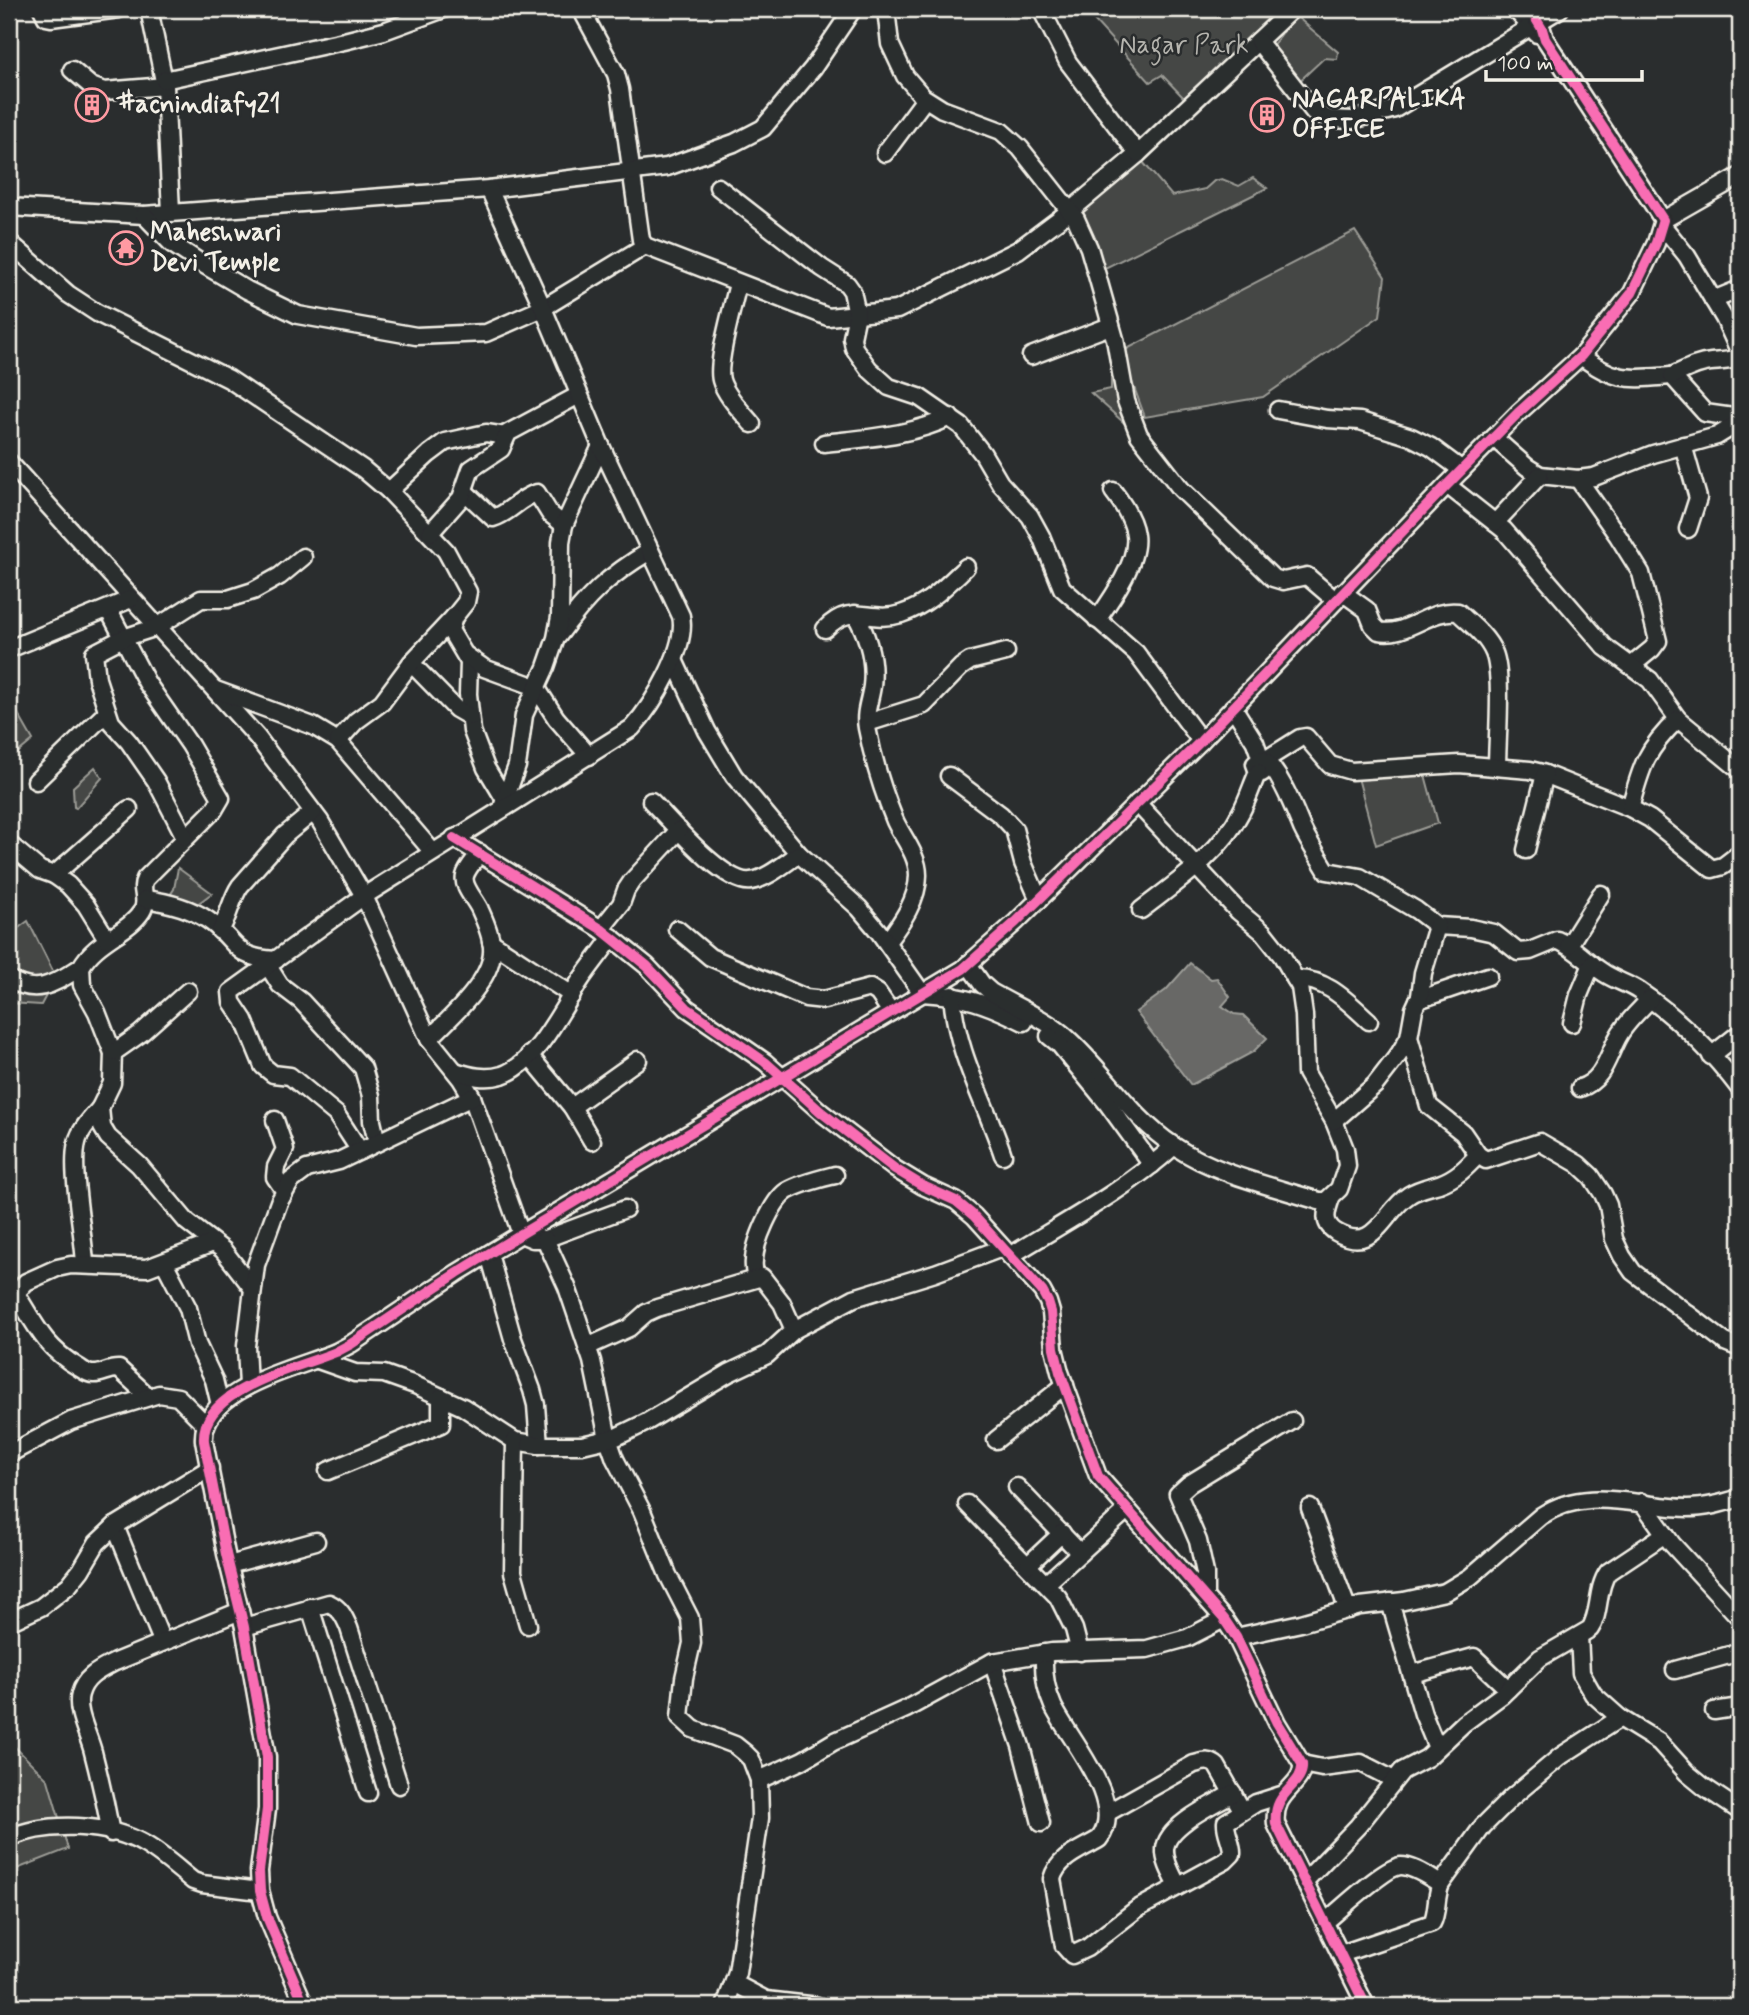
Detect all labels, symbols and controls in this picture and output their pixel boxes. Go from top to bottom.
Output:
park label: Nagar Park [1119,29,1249,66]
scale bar [1486,38,1642,82]
text: 100 m [1497,50,1553,78]
place label: NAGARPALIKA OFFICE [1292,83,1466,147]
building icon: #acnindiafy21 [73,86,111,124]
place label: #acnindiafy21 [115,88,281,122]
building icon: NAGARPALIKA OFFICE [1248,96,1286,134]
place label: Maheshwari Devi Temple [150,216,281,280]
temple icon: Maheshwari Devi Temple [107,229,145,267]

